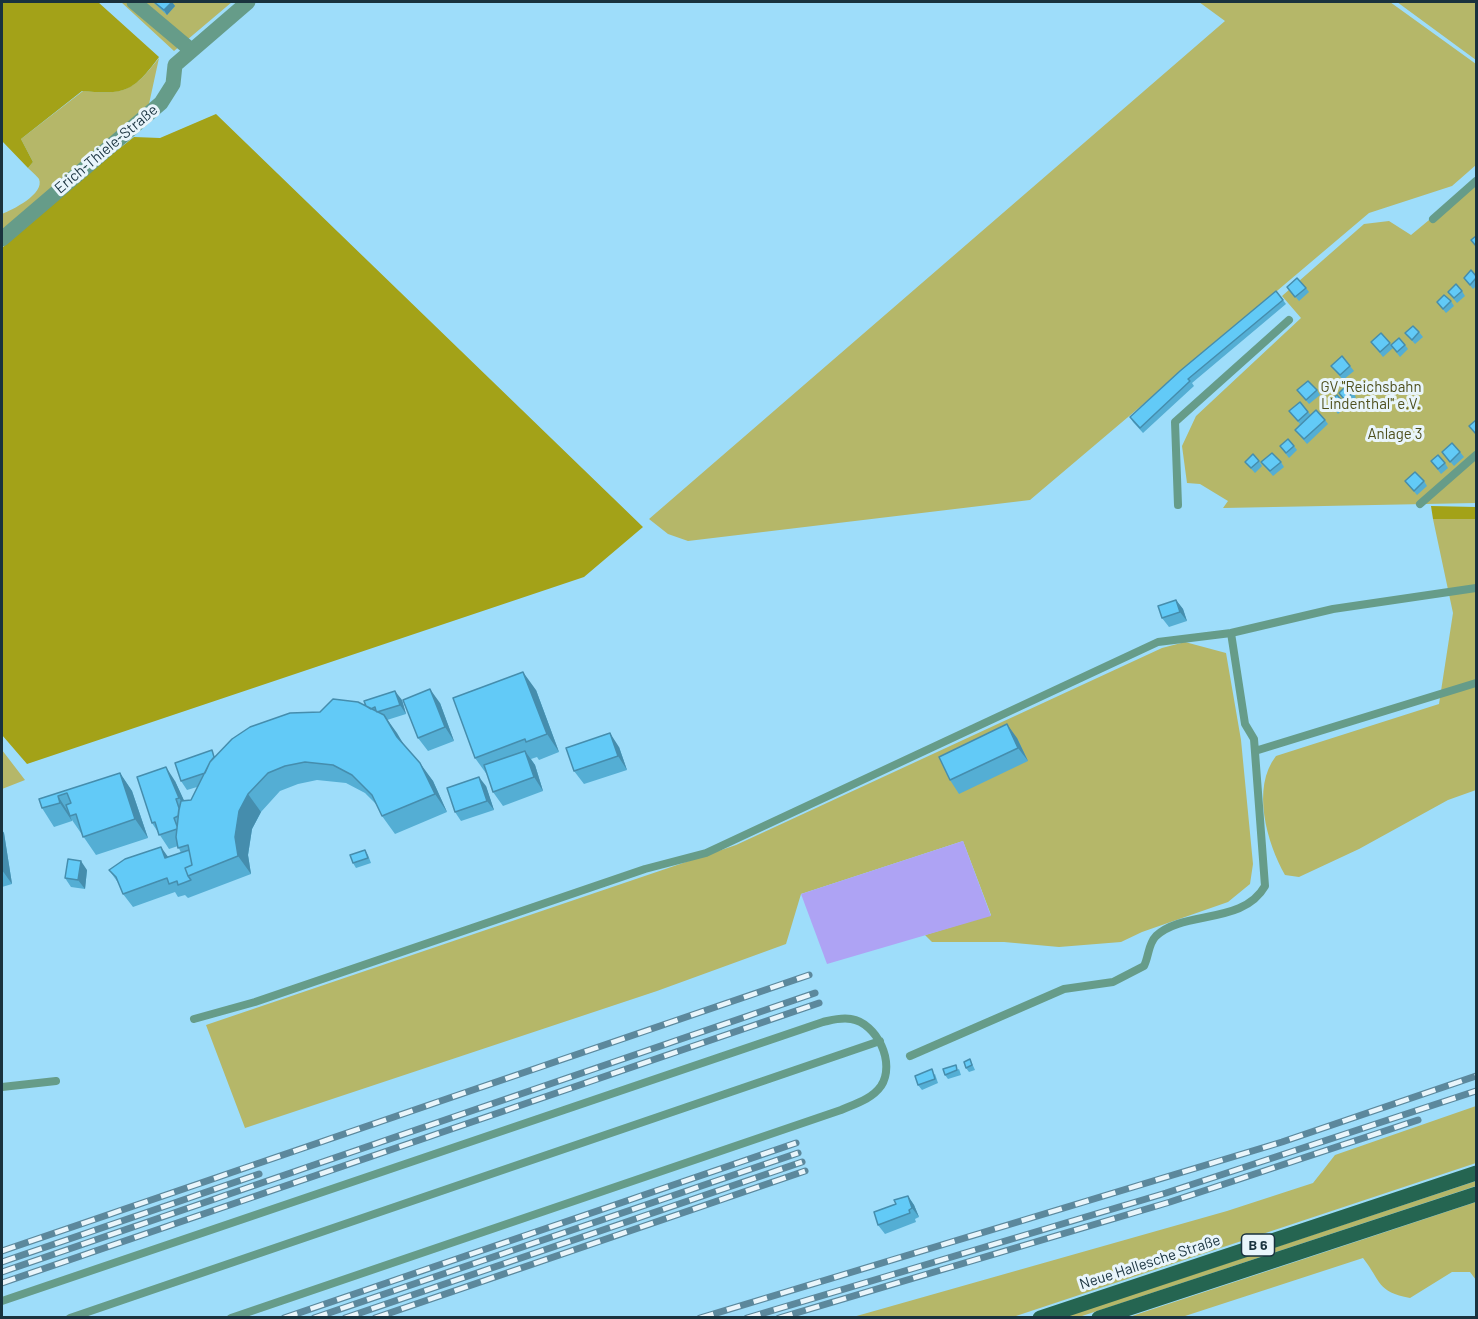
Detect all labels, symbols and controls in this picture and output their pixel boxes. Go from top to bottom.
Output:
street label: Erich-Thiele-Straße [51,101,161,197]
park label: GV "Reichsbahn Lindenthal" e.V. [1321,378,1421,413]
park label: Anlage 3 [1367,425,1423,443]
street label: Neue Hallesche Straße [1077,1231,1223,1293]
road number: B 6 [1242,1234,1274,1256]

